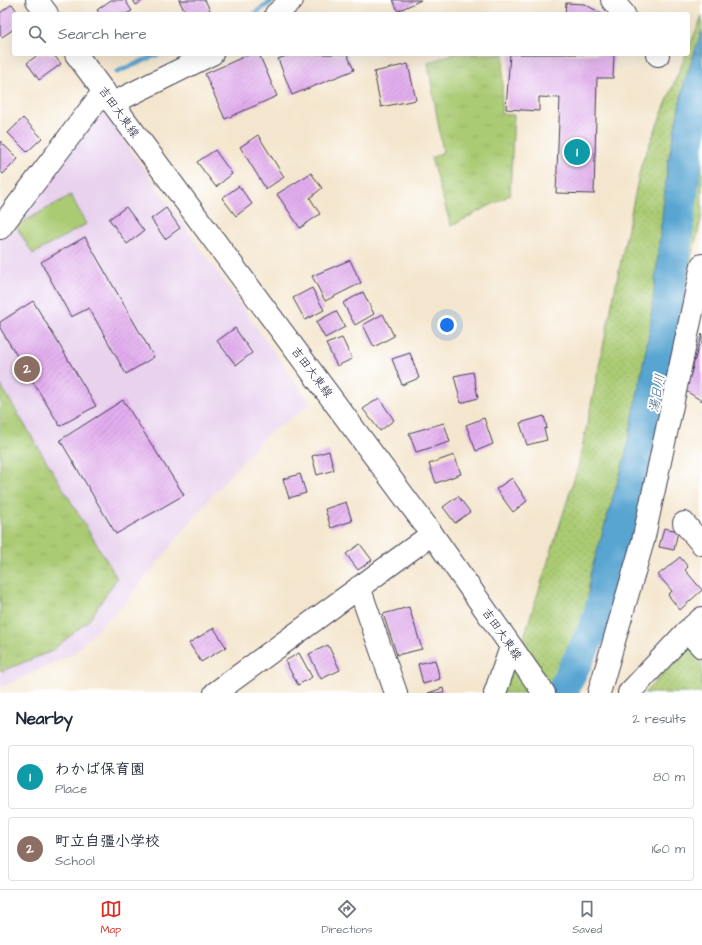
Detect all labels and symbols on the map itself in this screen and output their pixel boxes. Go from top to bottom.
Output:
street label: 吉田大東線 [94,83,143,142]
pin: 1 [564,137,590,167]
your location [437,315,457,335]
street label: 吉田大東線 [287,343,336,401]
pin: 2 [14,354,40,384]
water label: 湯日川 [645,372,669,414]
street label: 吉田大東線 [477,605,526,664]

